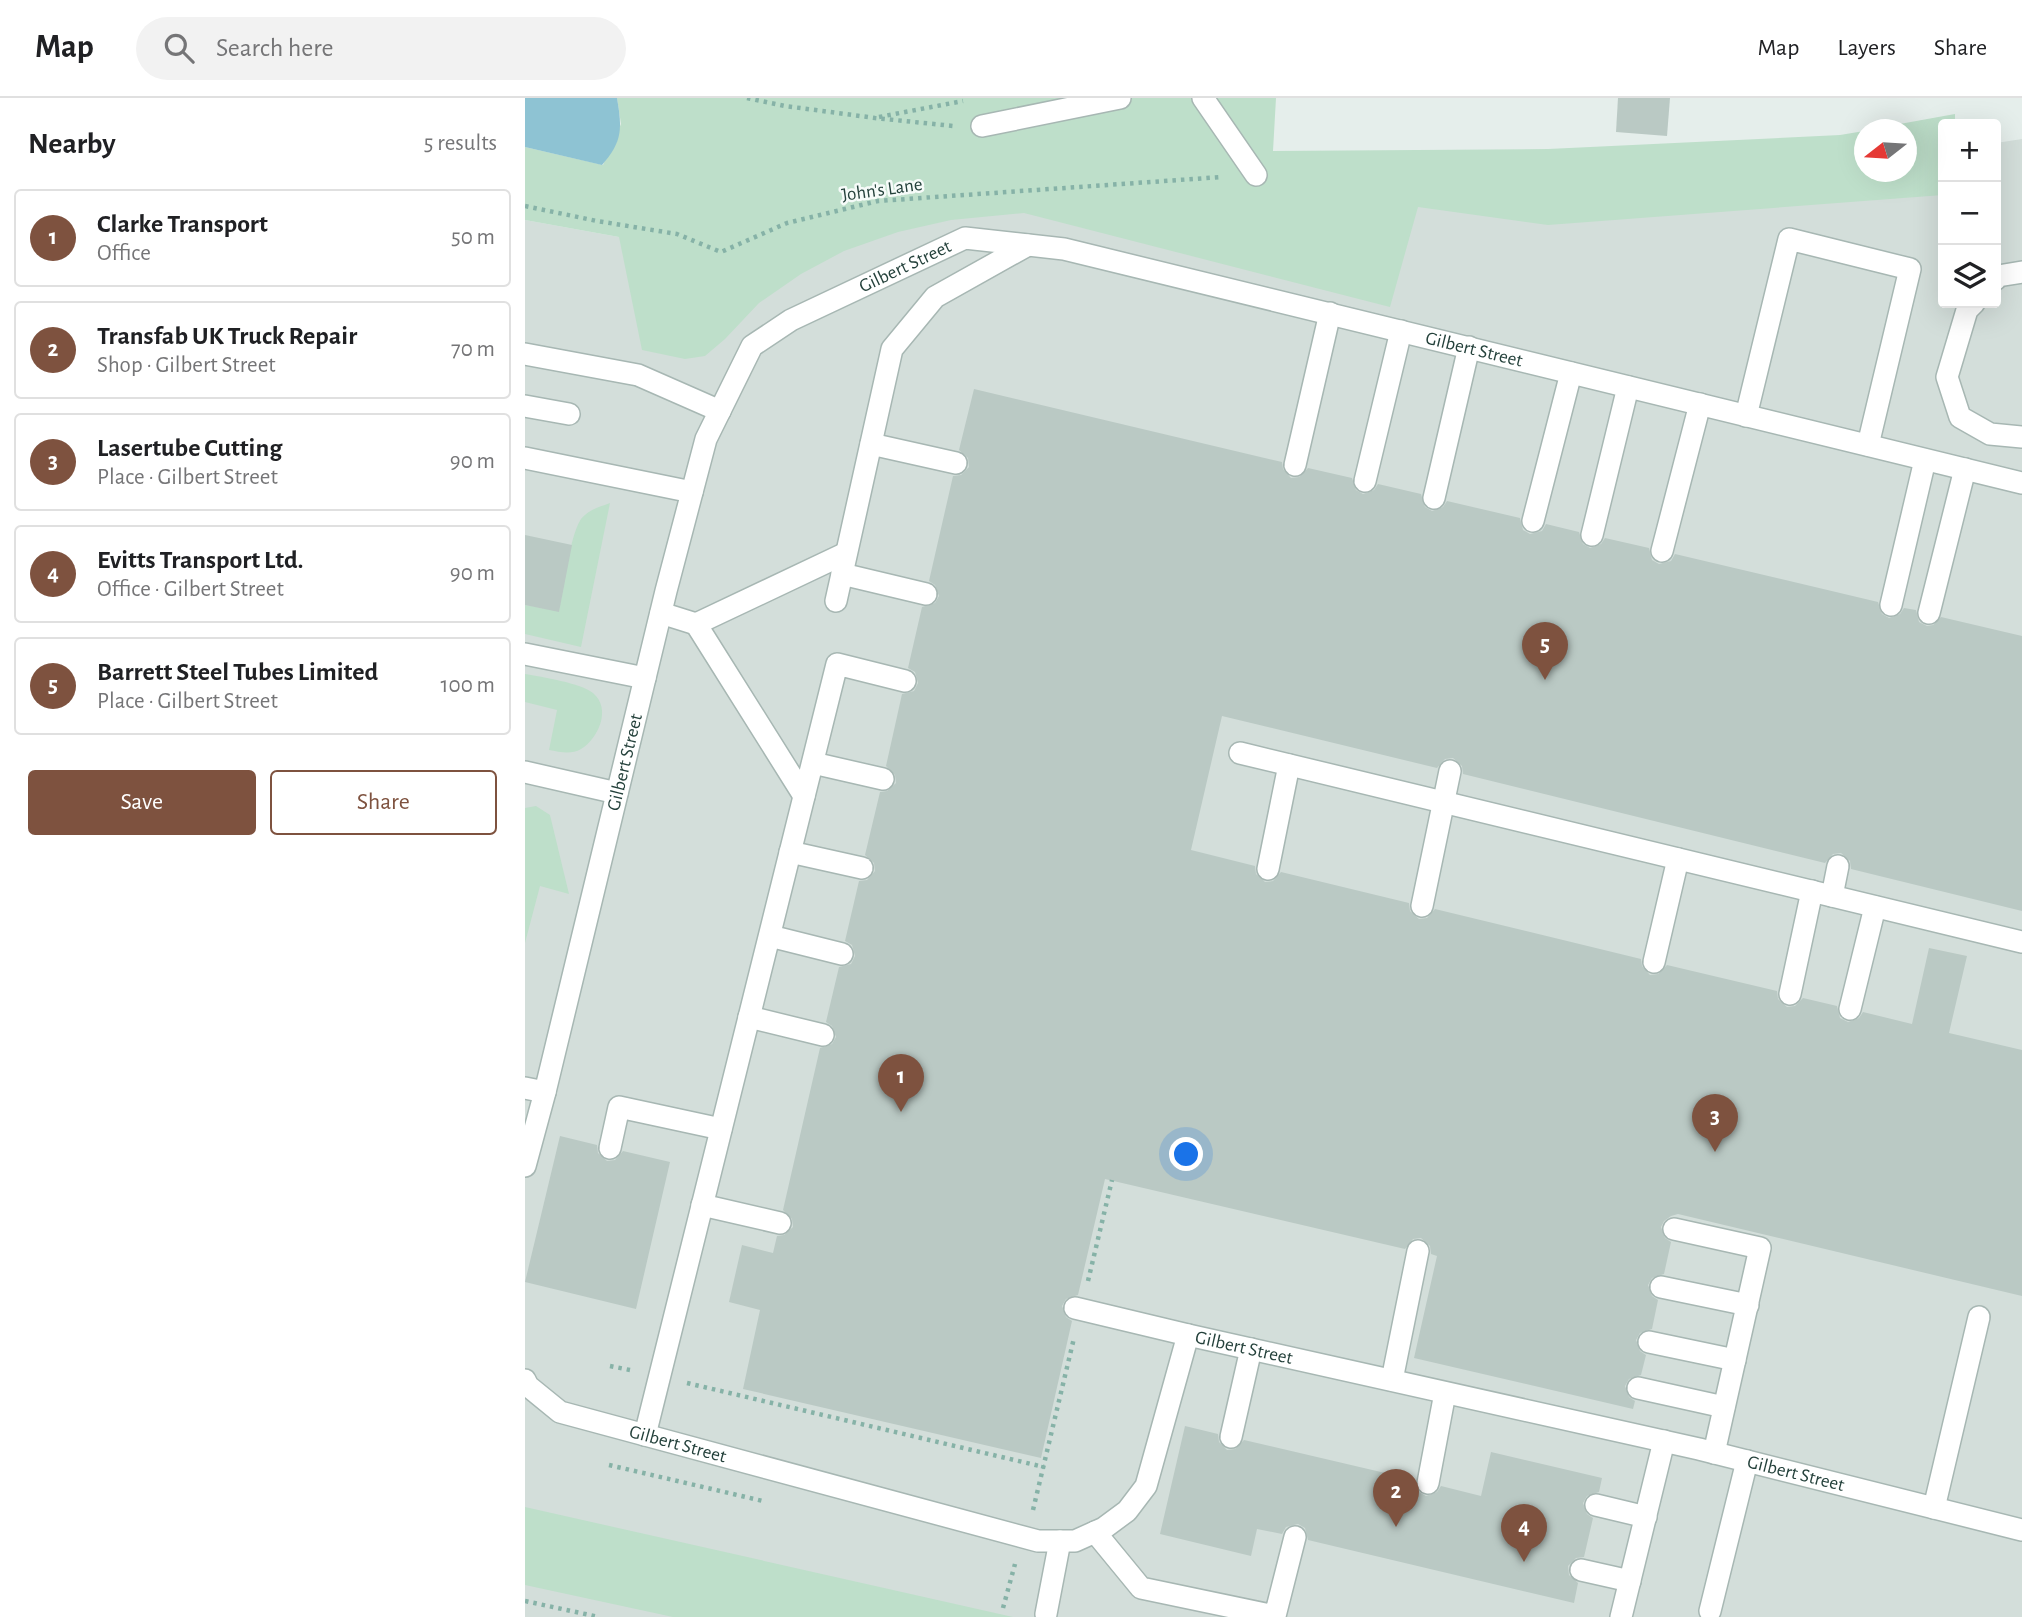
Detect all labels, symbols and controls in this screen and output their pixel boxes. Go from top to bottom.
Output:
search box [136,17,626,80]
icon: search [160,29,198,67]
text: Map [35,31,94,64]
text: Search here [216,35,334,61]
text: Map [1757,36,1799,60]
text: Layers [1837,36,1896,60]
text: Share [1934,36,1987,60]
north arrow [1854,119,1917,182]
map controls [1938,119,2001,308]
button: + [1938,119,2001,182]
text: Nearby [28,129,116,159]
text: 5 results [424,132,497,155]
street label: John's Lane [840,175,924,205]
button: − [1938,182,2001,245]
text: Clarke Transport [97,211,268,237]
text: 1 [49,226,57,249]
text: 50 m [451,226,495,249]
street label: Gilbert Street [856,236,954,296]
text: Office [97,242,151,265]
button: layers [1938,245,2001,308]
text: Transfab UK Truck Repair [97,323,357,349]
street label: Gilbert Street [1424,328,1525,370]
text: 2 [48,338,58,361]
text: 70 m [451,338,495,361]
text: Shop · Gilbert Street [97,354,276,377]
text: Lasertube Cutting [97,435,282,461]
text: 3 [48,450,58,473]
text: 90 m [450,450,495,473]
text: Place · Gilbert Street [97,466,278,489]
text: Evitts Transport Ltd. [97,547,304,573]
text: 4 [47,562,59,585]
text: 90 m [450,562,495,585]
text: Office · Gilbert Street [97,578,284,601]
pin: 5 [1522,622,1568,680]
text: Barrett Steel Tubes Limited [97,659,378,685]
text: 5 [48,674,58,697]
text: 100 m [441,674,495,697]
text: Place · Gilbert Street [97,690,278,713]
street label: Gilbert Street [604,712,646,813]
button: Save [28,770,256,835]
button: Share [270,770,497,835]
pin: 1 [878,1054,924,1112]
pin: 3 [1692,1094,1738,1152]
your location [1169,1137,1203,1171]
street label: Gilbert Street [1194,1327,1295,1368]
street label: Gilbert Street [627,1422,728,1466]
street label: Gilbert Street [1745,1452,1846,1495]
pin: 2 [1373,1469,1419,1527]
pin: 4 [1501,1504,1547,1562]

